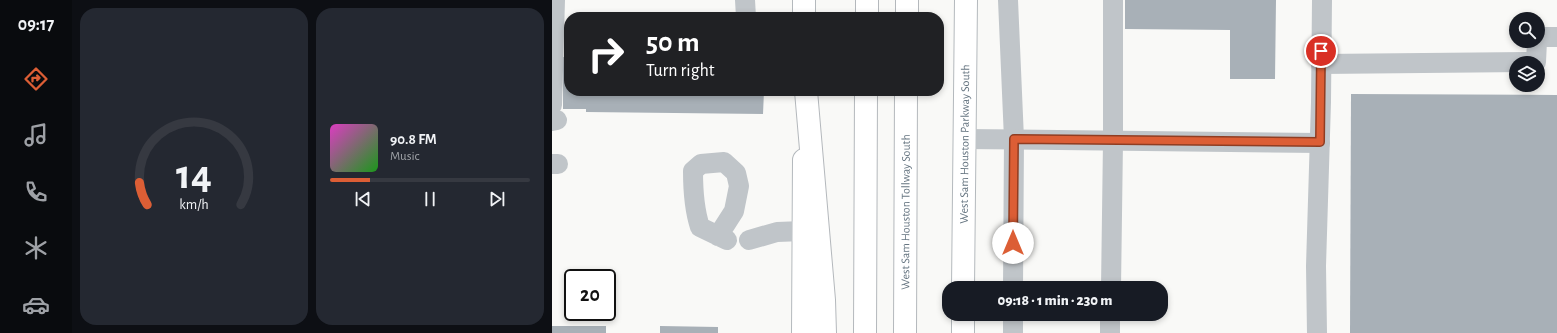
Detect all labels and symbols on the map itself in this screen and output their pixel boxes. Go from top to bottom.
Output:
pin [1304,34,1338,68]
street label: West Sam Houston Parkway South [958,64,972,224]
street label: West Sam Houston Tollway South [899,134,913,290]
position arrow [992,222,1034,264]
speed limit sign: 20 [564,269,616,321]

